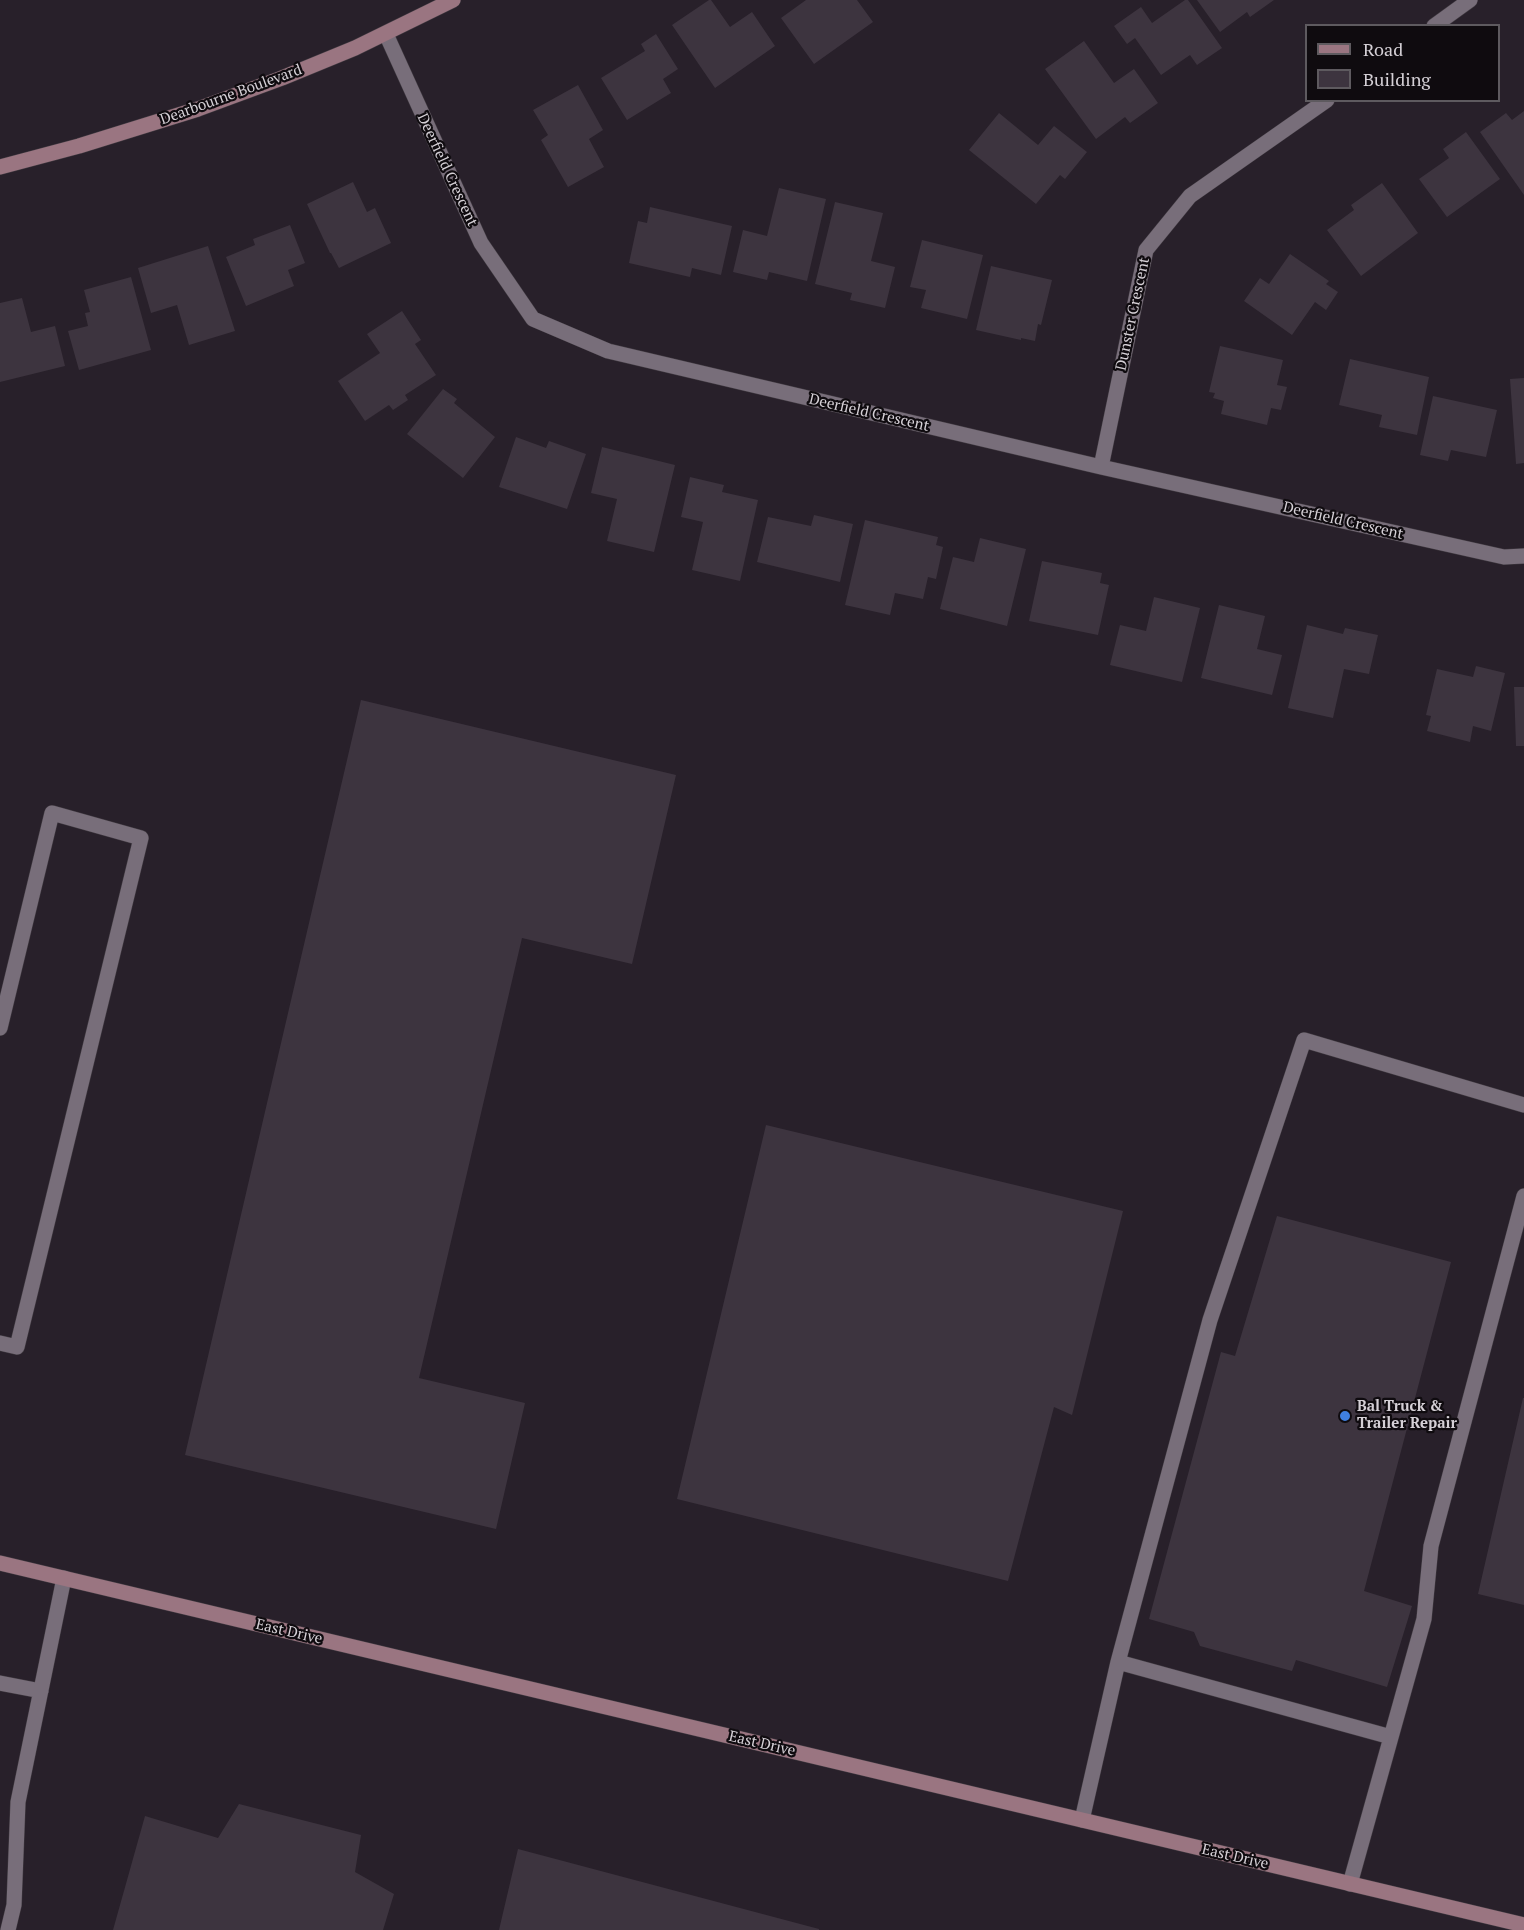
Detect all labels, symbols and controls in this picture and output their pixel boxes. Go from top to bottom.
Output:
legend [1305,24,1500,102]
text: Road [1363,37,1403,61]
street label: Dearbourne Boulevard [158,61,304,129]
text: Building [1363,67,1431,91]
street label: Deerfield Crescent [413,111,481,229]
street label: Dunster Crescent [1112,256,1154,372]
street label: Deerfield Crescent [807,390,931,436]
street label: Deerfield Crescent [1281,498,1405,544]
place label: Bal Truck & Trailer Repair [1357,1398,1457,1433]
marker: Bal Truck & Trailer Repair [1338,1409,1352,1423]
street label: East Drive [254,1616,324,1648]
street label: East Drive [727,1728,797,1760]
street label: East Drive [1200,1841,1270,1873]

